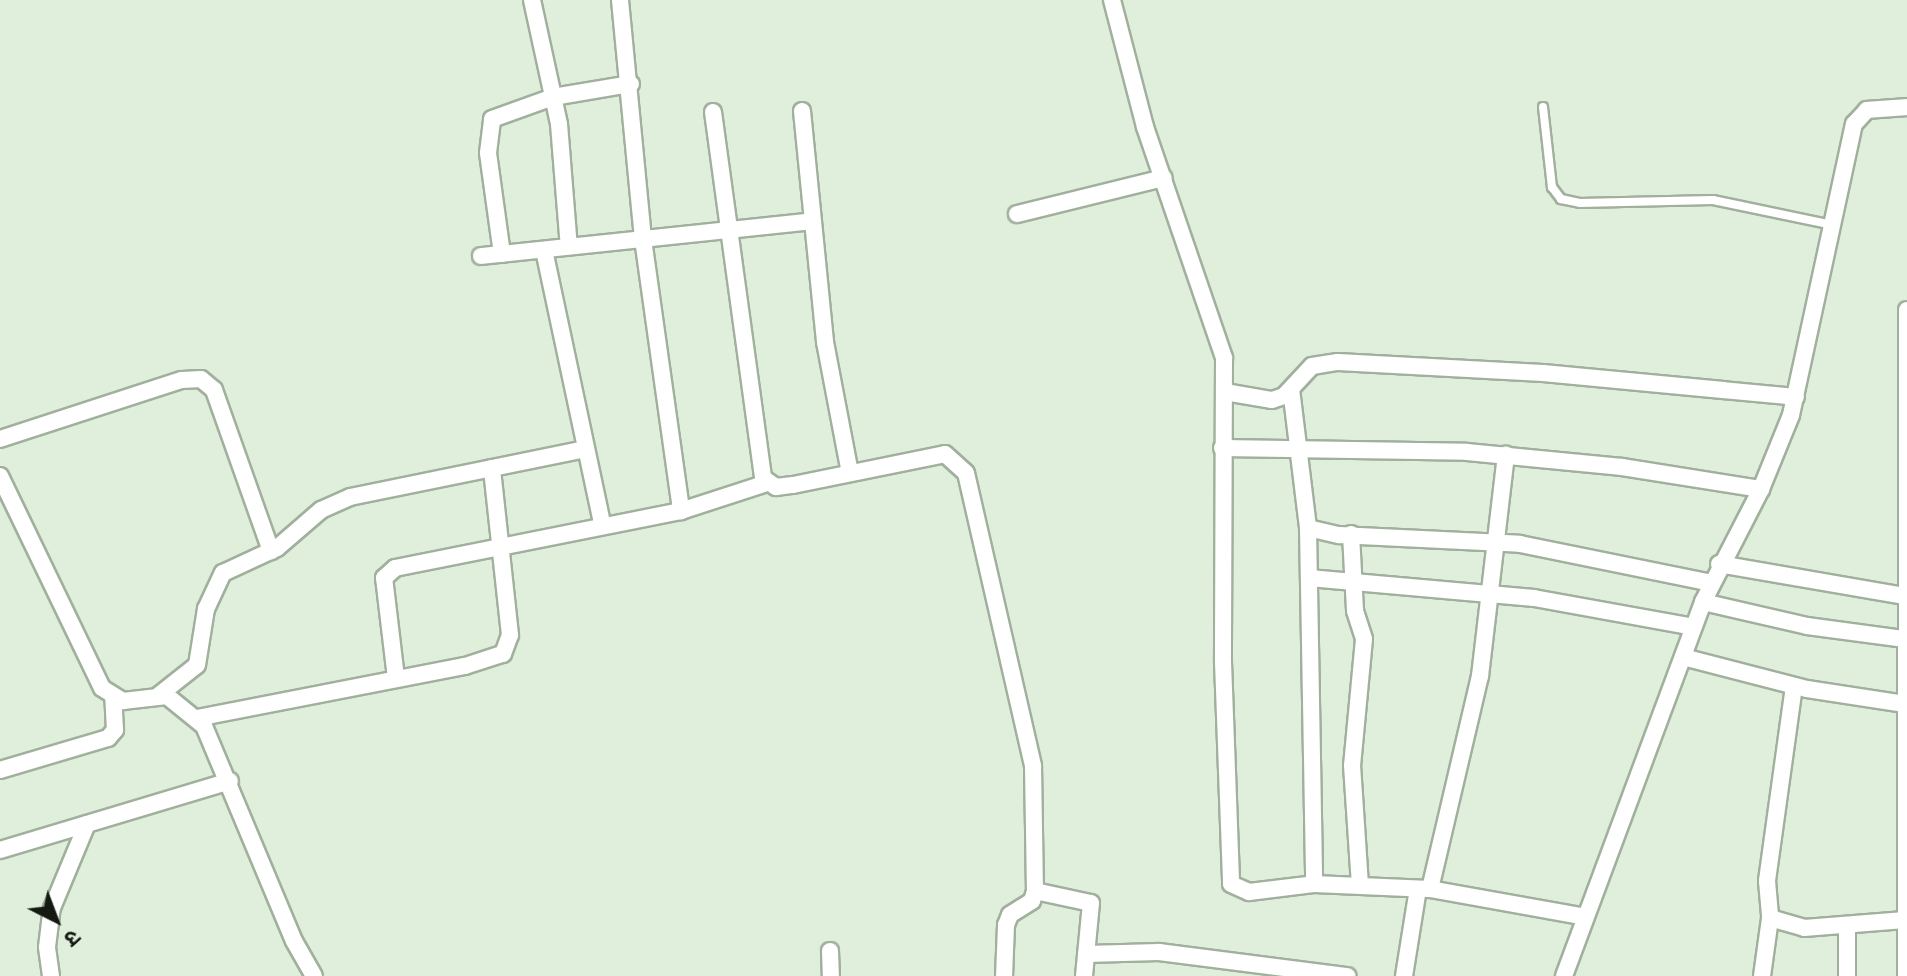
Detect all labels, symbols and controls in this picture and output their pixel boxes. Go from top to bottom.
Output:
north arrow [16,880,96,960]
text: उ [57,922,88,954]

